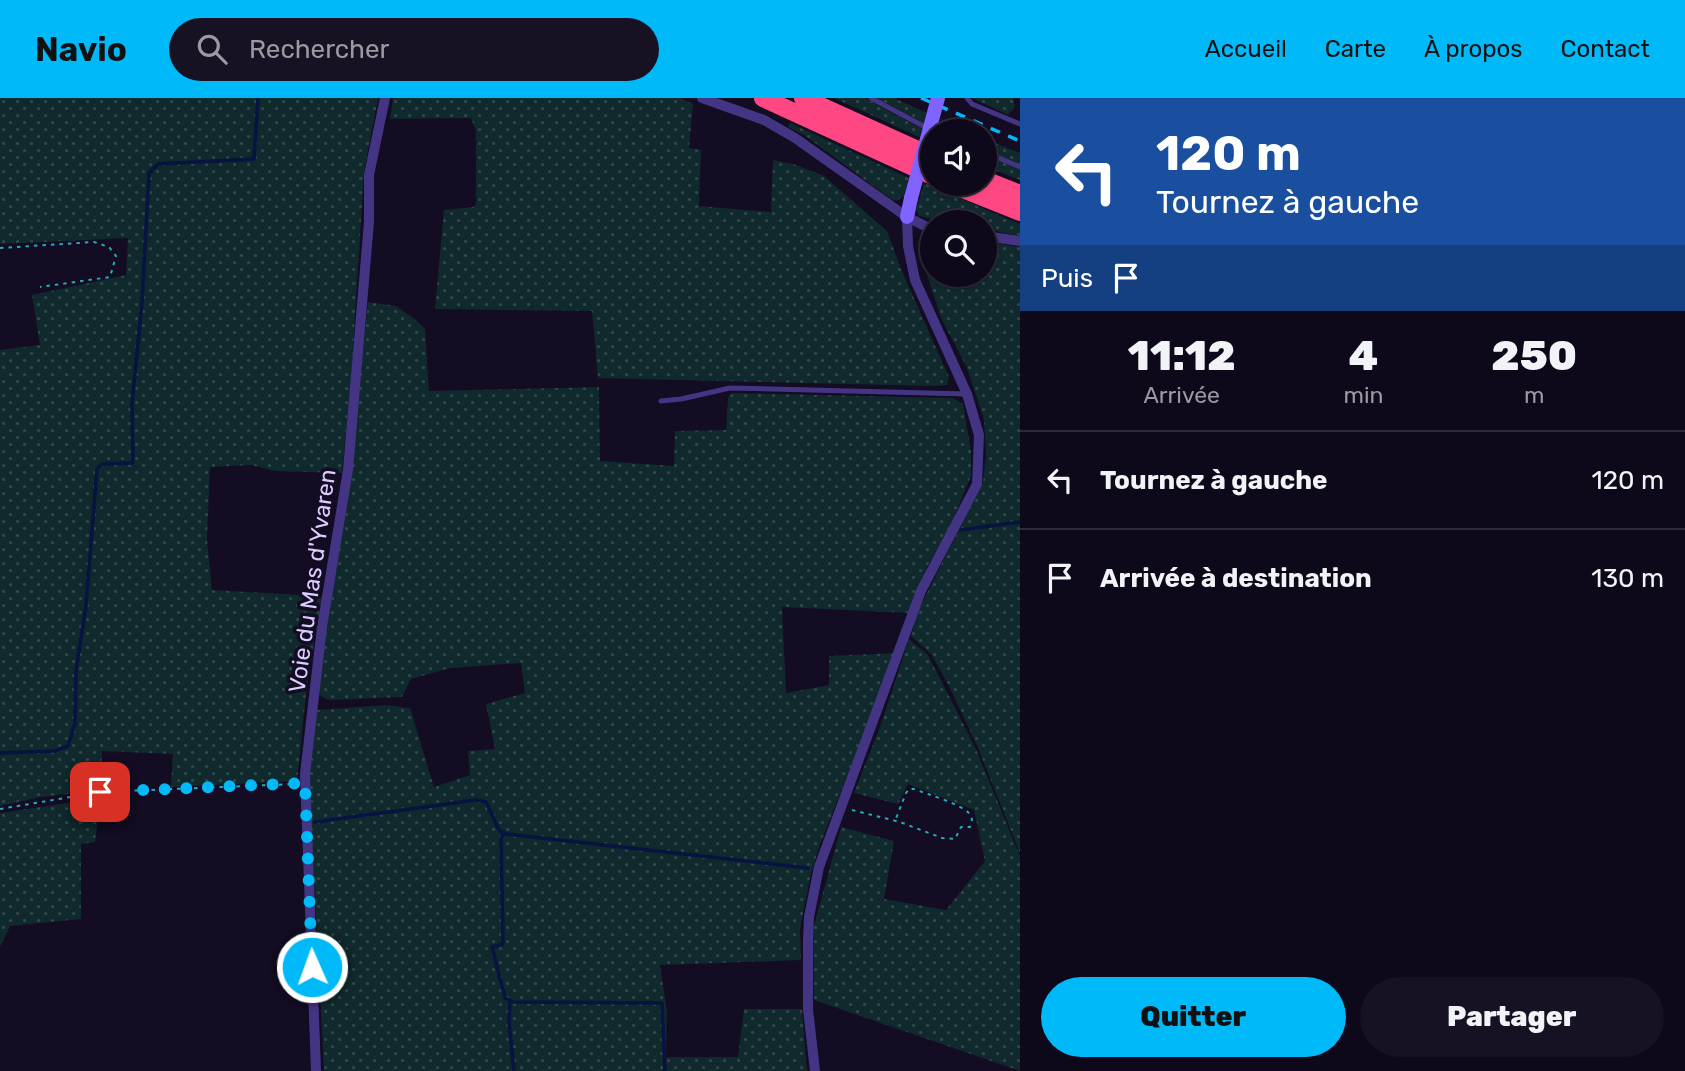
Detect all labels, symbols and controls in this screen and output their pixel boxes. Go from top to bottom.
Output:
search box [169,18,659,81]
text: Navio [35,30,127,69]
icon: search [193,30,231,68]
text: Rechercher [249,34,389,65]
text: Accueil [1205,35,1287,63]
text: Carte [1325,35,1386,63]
text: À propos [1424,35,1523,63]
text: Contact [1561,35,1650,63]
map controls [920,119,997,287]
button: sound [920,119,997,196]
text: 120 m [1156,124,1301,182]
icon: left [1041,126,1132,217]
text: Tournez à gauche [1156,183,1419,221]
button: search [920,210,997,287]
icon: arrive [1107,259,1145,297]
text: Puis [1041,263,1093,294]
text: 11:12 [1128,331,1236,381]
text: 4 [1349,331,1378,381]
text: 250 [1491,331,1577,381]
text: Arrivée [1143,381,1220,409]
text: min [1343,381,1383,409]
text: m [1524,381,1544,409]
icon: left [1041,461,1079,499]
text: Tournez à gauche [1100,465,1328,496]
text: 120 m [1592,465,1664,496]
street label: Voie du Mas d'Yvaren [282,467,342,695]
icon: arrive [1041,559,1079,597]
text: Arrivée à destination [1100,563,1372,594]
text: 130 m [1591,563,1664,594]
pin [70,762,130,822]
icon: arrive [81,773,119,811]
position arrow [275,930,349,1004]
button: Quitter [1041,977,1346,1057]
button: Partager [1360,977,1664,1057]

